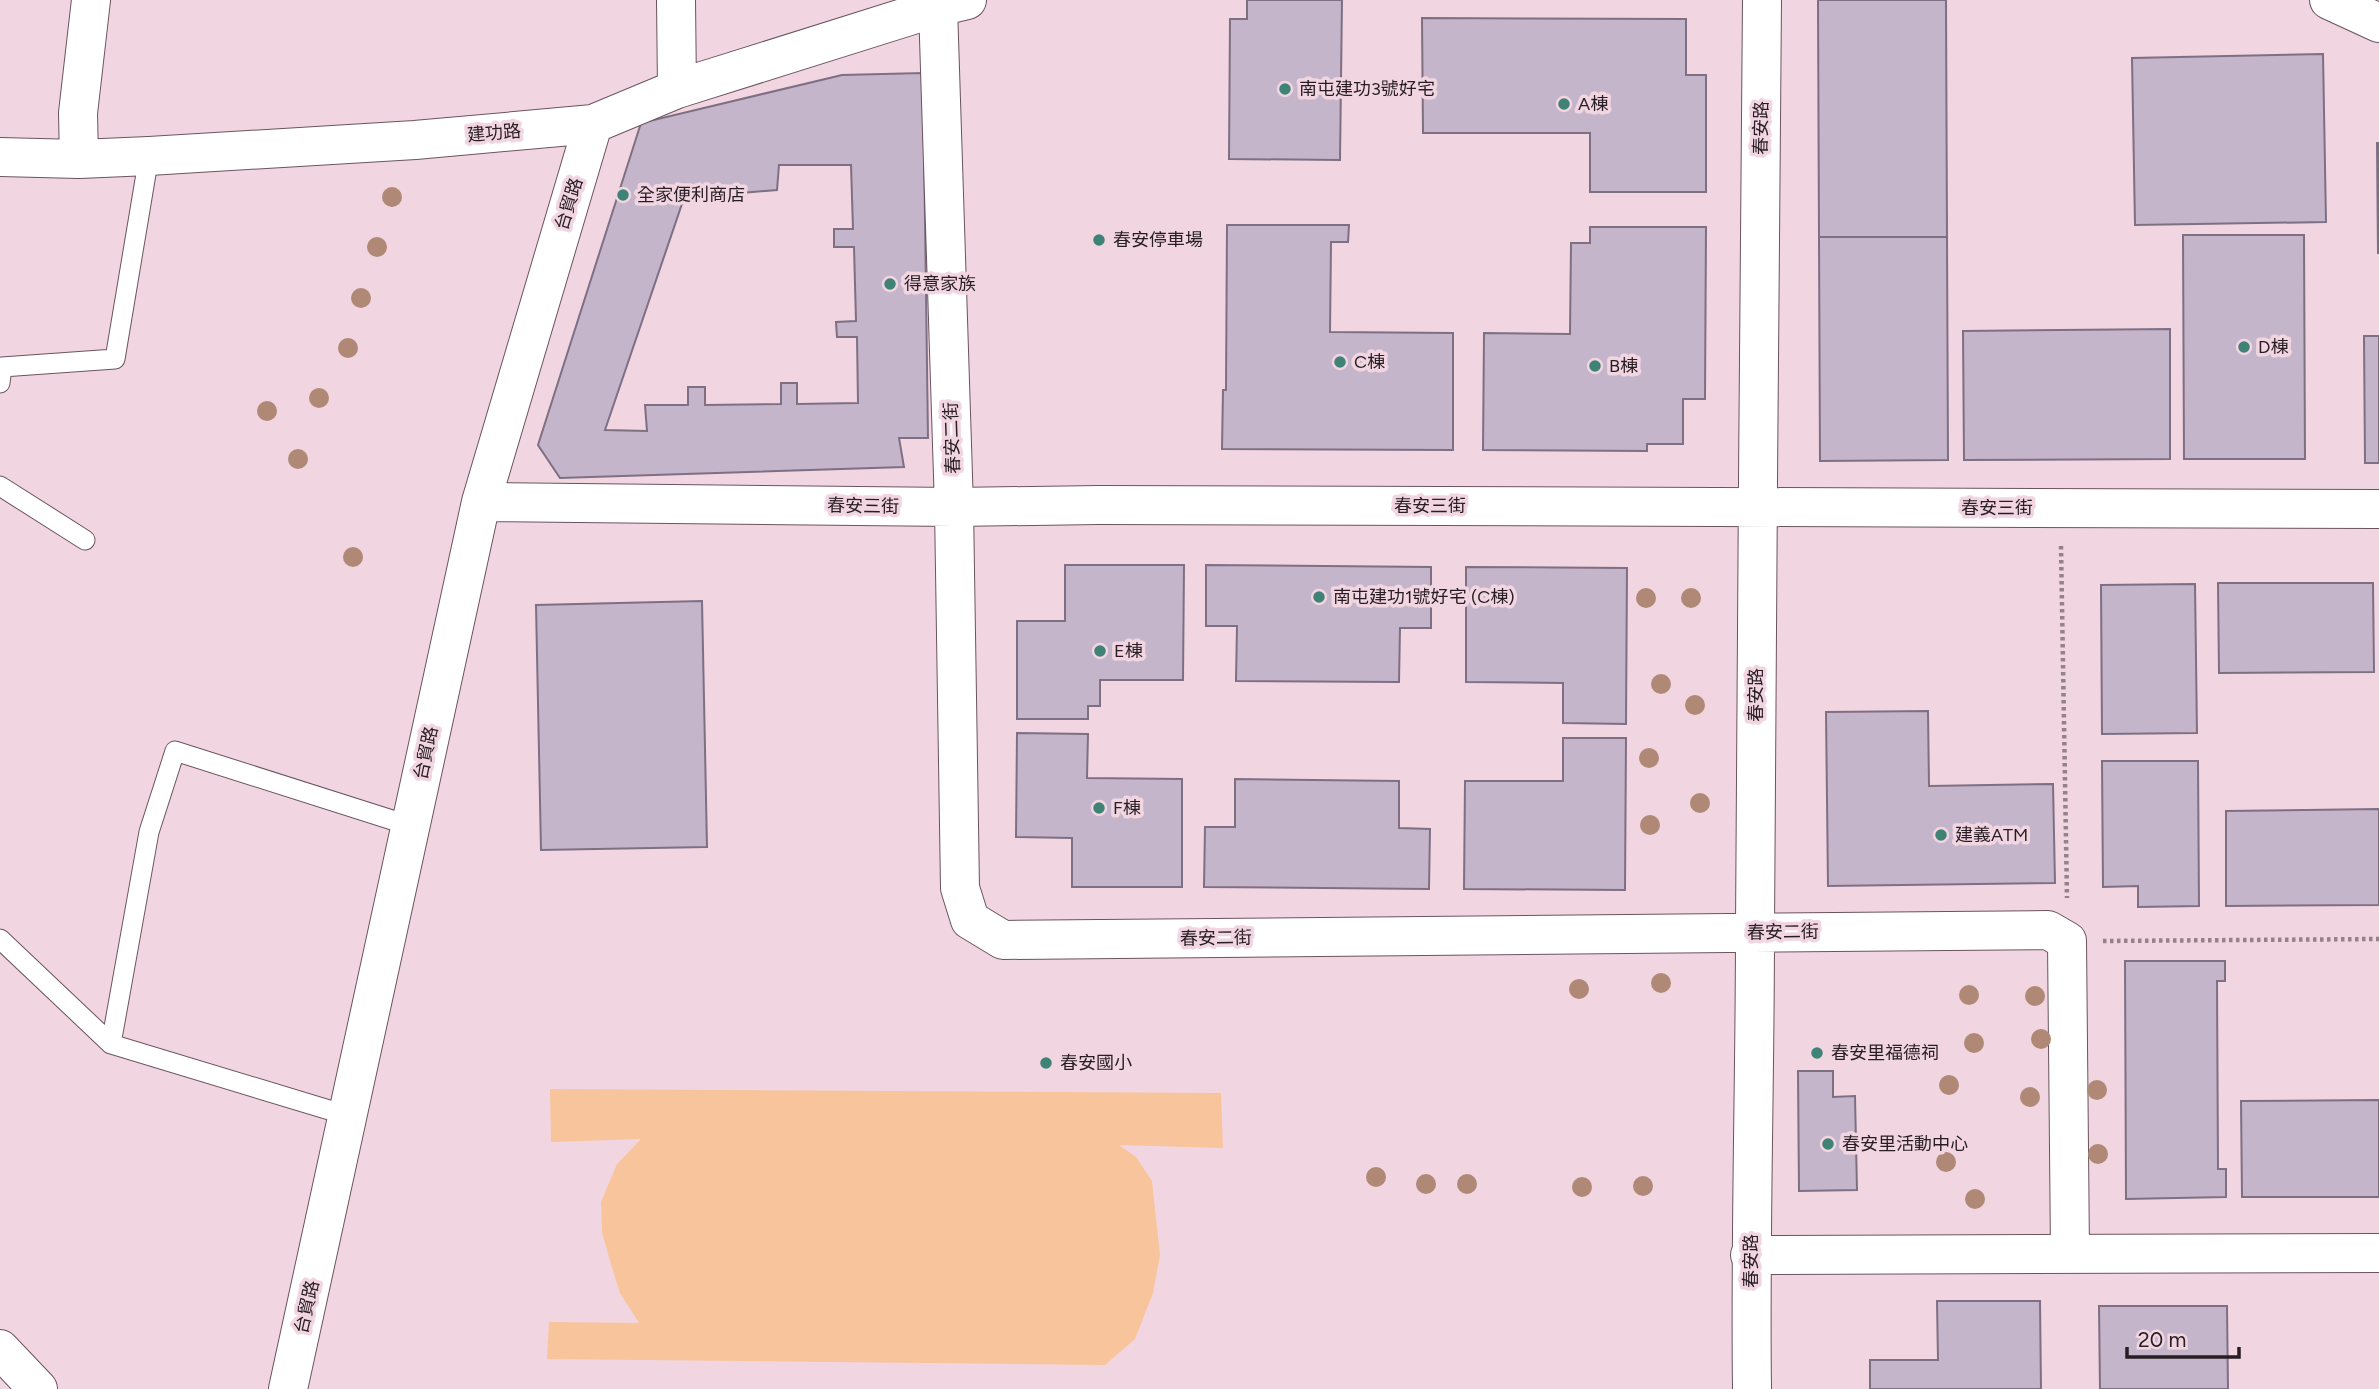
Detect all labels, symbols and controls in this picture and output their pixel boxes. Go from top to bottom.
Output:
place label: 南屯建功3號好宅 [1299,78,1435,100]
marker: 南屯建功3號好宅 [1277,81,1293,97]
place label: A棟 [1578,93,1608,115]
marker: A棟 [1556,96,1572,112]
street label: 春安路 [1750,101,1772,155]
street label: 建功路 [466,120,522,146]
street label: 台貿路 [551,175,587,233]
place label: 全家便利商店 [637,184,745,206]
marker: 全家便利商店 [615,187,631,203]
place label: 春安停車場 [1113,229,1203,251]
marker: 春安停車場 [1091,232,1107,248]
place label: 得意家族 [904,273,976,295]
marker: 得意家族 [882,276,898,292]
place label: D棟 [2258,336,2288,358]
marker: D棟 [2236,339,2252,355]
place label: C棟 [1354,351,1385,373]
marker: C棟 [1332,354,1348,370]
place label: B棟 [1609,355,1638,377]
marker: B棟 [1587,358,1603,374]
street label: 春安二街 [940,402,964,474]
street label: 春安三街 [827,494,899,518]
street label: 春安三街 [1394,495,1466,517]
street label: 春安三街 [1961,497,2033,519]
place label: 南屯建功1號好宅 (C棟) [1333,586,1515,608]
marker: 南屯建功1號好宅 (C棟) [1311,589,1327,605]
place label: E棟 [1114,640,1143,662]
marker: E棟 [1092,643,1108,659]
street label: 春安路 [1745,668,1767,722]
street label: 台貿路 [410,724,442,782]
place label: F棟 [1113,797,1141,819]
marker: F棟 [1091,800,1107,816]
place label: 建義ATM [1955,824,2028,846]
marker: 建義ATM [1933,827,1949,843]
street label: 春安二街 [1747,920,1819,944]
street label: 春安二街 [1180,926,1252,950]
place label: 春安里福德祠 [1831,1042,1939,1064]
marker: 春安里福德祠 [1809,1045,1825,1061]
place label: 春安國小 [1060,1052,1132,1074]
marker: 春安國小 [1038,1055,1054,1071]
place label: 春安里活動中心 [1842,1133,1968,1155]
marker: 春安里活動中心 [1820,1136,1836,1152]
street label: 春安路 [1740,1234,1762,1288]
street label: 台貿路 [290,1278,324,1336]
scale bar [2127,1316,2239,1360]
text: 20 m [2138,1327,2186,1352]

